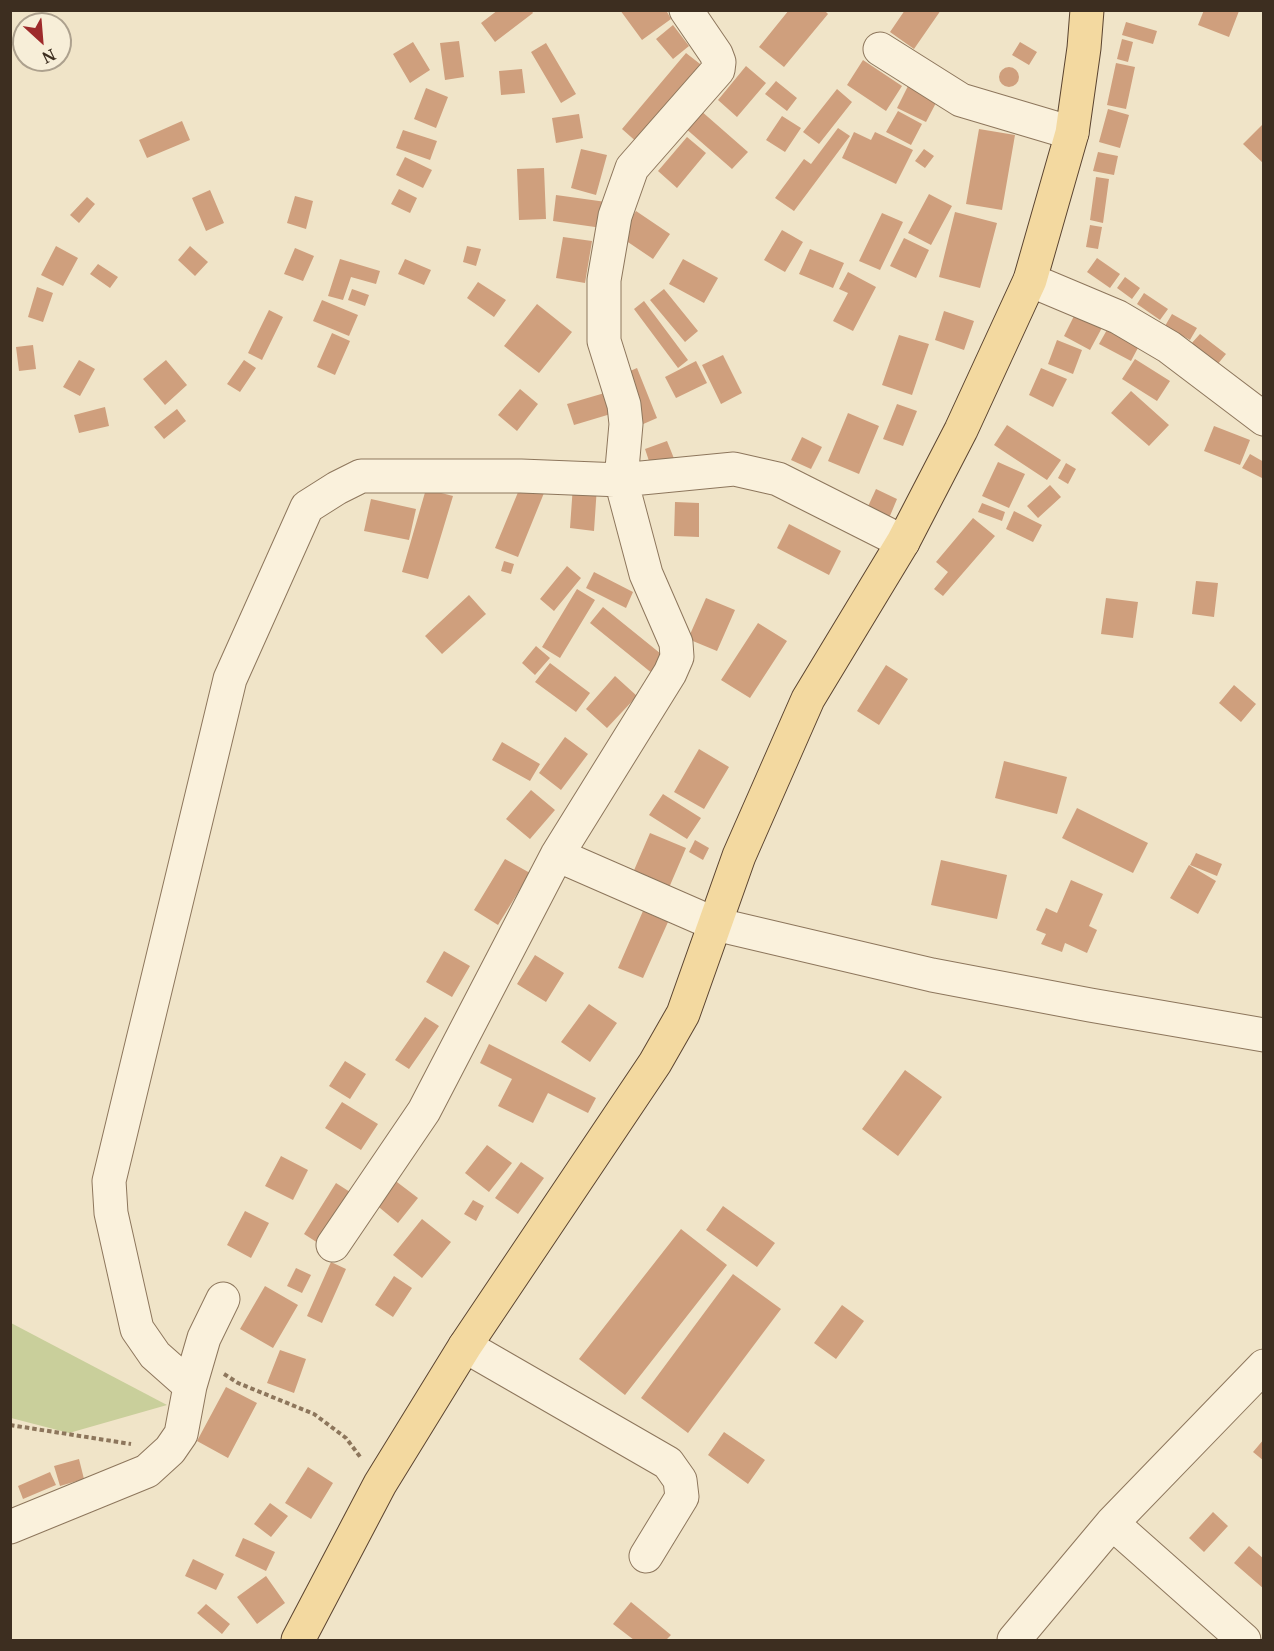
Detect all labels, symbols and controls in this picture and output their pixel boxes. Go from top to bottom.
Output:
north arrow [12,12,72,72]
text: N [39,44,60,69]

